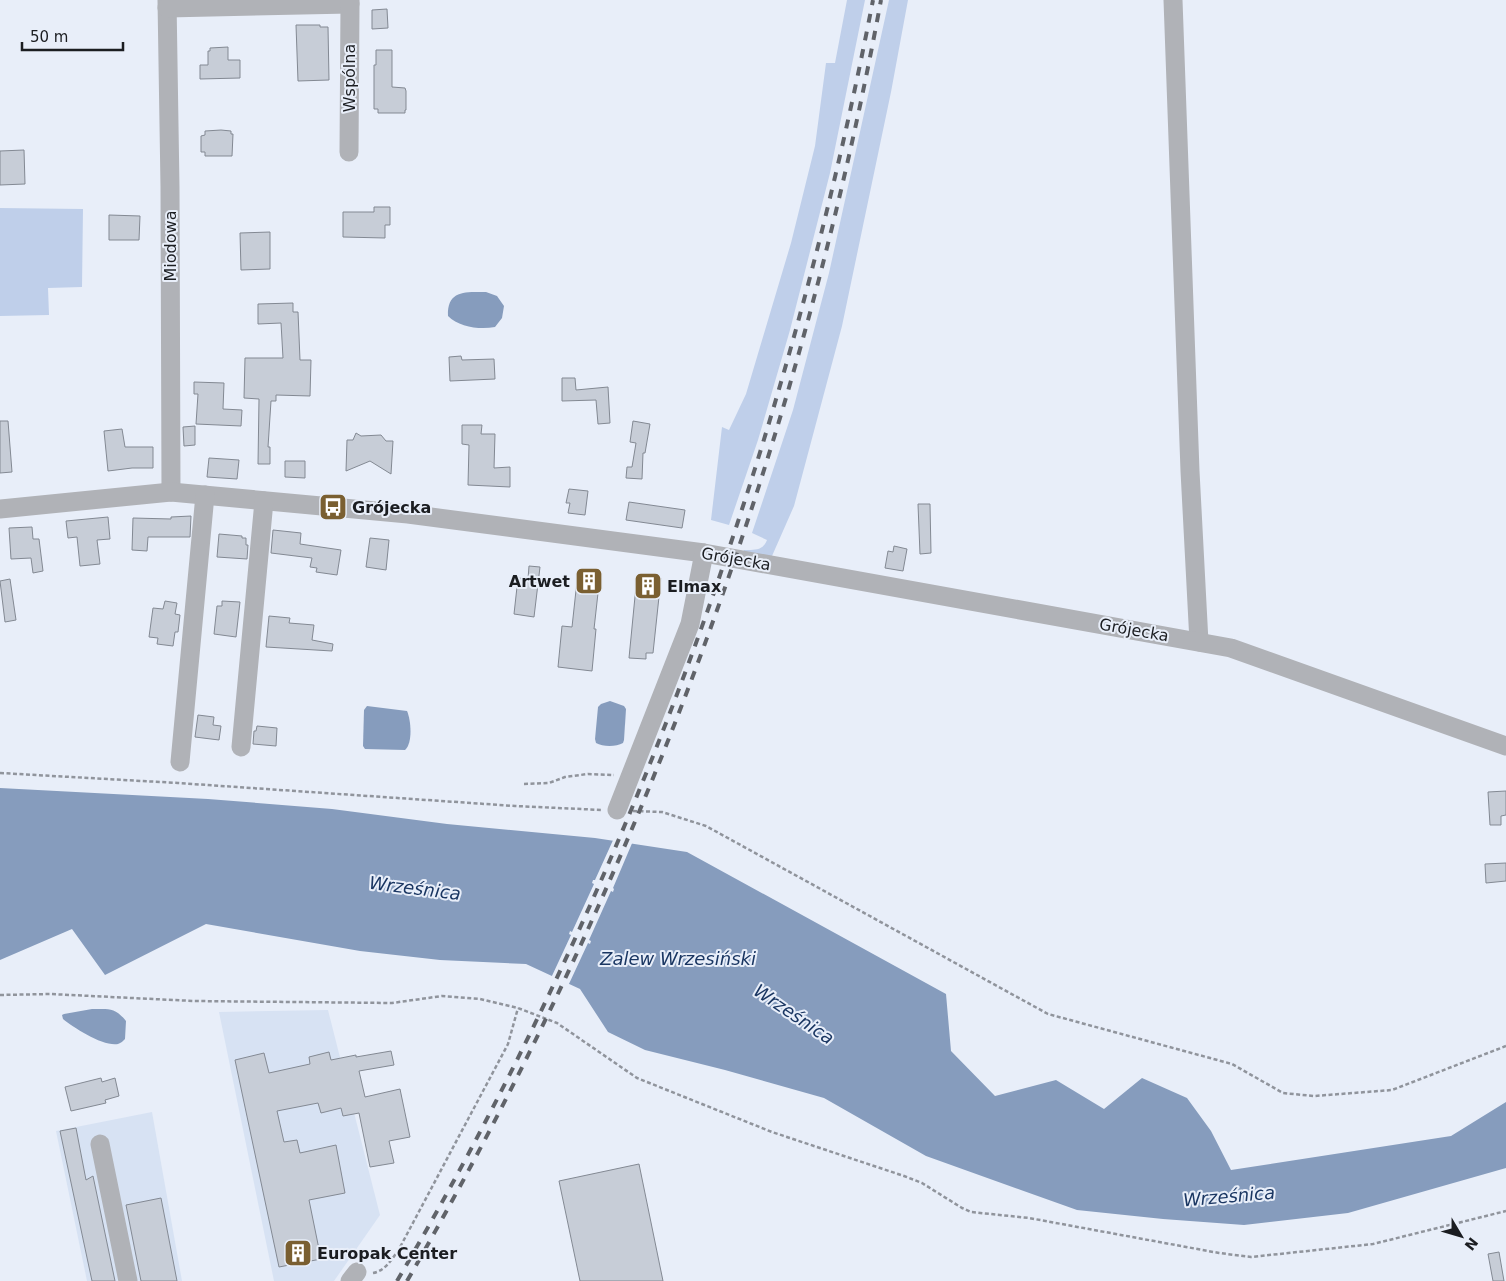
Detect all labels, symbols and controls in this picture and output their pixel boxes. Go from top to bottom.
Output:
scale bar [22,20,124,52]
text: 50 m [30,28,68,46]
street label: Wspólna [340,44,359,112]
street label: Miodowa [161,211,180,281]
bus stop icon: Grójecka [318,492,348,522]
place label: Grójecka [352,498,431,517]
street label: Grójecka [700,544,772,574]
building icon: Artwet [574,566,604,596]
building icon: Elmax [633,571,663,601]
place label: Artwet [509,572,570,591]
place label: Elmax [667,577,722,596]
street label: Grójecka [1098,615,1170,645]
water label: Wrześnica [368,872,462,904]
water label: Zalew Wrzesiński [599,948,756,969]
water label: Wrześnica [750,980,838,1048]
water label: Wrześnica [1182,1182,1276,1210]
north arrow [1436,1211,1486,1261]
text: N [1461,1234,1481,1254]
building icon: Europak Center [283,1238,313,1268]
place label: Europak Center [317,1244,457,1263]

